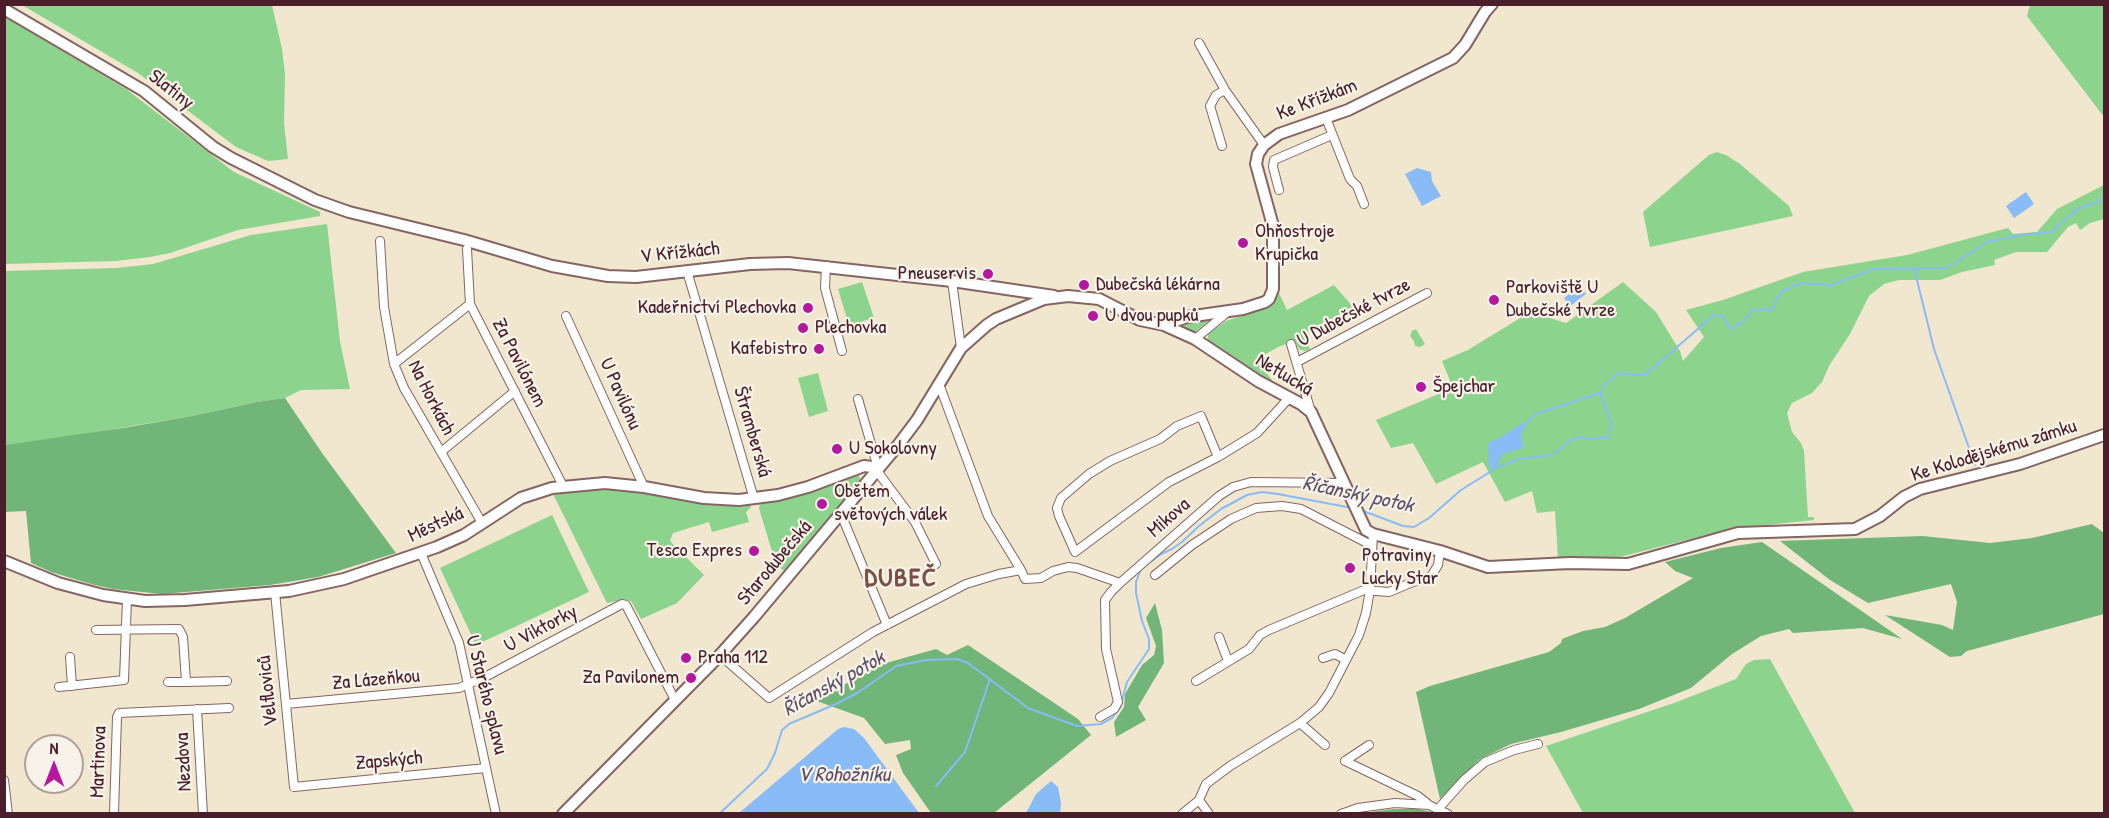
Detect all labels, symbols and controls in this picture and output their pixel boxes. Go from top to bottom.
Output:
street label: Slatiny [143,65,199,115]
street label: Ke Křížkám [1274,74,1360,126]
place label: Ohňostroje Krupička [1255,220,1335,267]
marker: Ohňostroje Krupička [1236,236,1250,250]
street label: V Křížkách [639,237,721,269]
place label: Pneuservis [898,262,976,286]
marker: Pneuservis [981,267,995,281]
place label: Dubečská lékárna [1096,273,1220,297]
street label: U Dubečské tvrze [1293,273,1415,353]
place label: Parkoviště U Dubečské tvrze [1506,276,1615,323]
marker: Dubečská lékárna [1077,278,1091,292]
marker: Parkoviště U Dubečské tvrze [1487,293,1501,307]
place label: Kadeřnictví Plechovka [638,296,796,320]
marker: Kadeřnictví Plechovka [801,301,815,315]
place label: U dvou pupků [1105,304,1198,328]
marker: U dvou pupků [1086,309,1100,323]
street label: Za Pavilónem [486,315,552,411]
place label: Plechovka [815,316,886,340]
marker: Plechovka [796,321,810,335]
place label: Kafebistro [731,337,807,361]
marker: Kafebistro [812,342,826,356]
street label: Netlucká [1251,349,1317,401]
street label: U Pavilónu [594,354,646,434]
street label: Na Horkách [402,357,460,439]
place label: Špejchar [1433,375,1495,399]
marker: Špejchar [1414,380,1428,394]
street label: Štramberská [728,384,776,480]
street label: Ke Kolodějskému zámku [1908,414,2080,488]
place label: U Sokolovny [849,437,937,461]
marker: U Sokolovny [830,442,844,456]
water label: Říčanský potok [1300,471,1416,519]
place label: Obětem světových válek [834,480,947,527]
street label: Mikova [1143,493,1195,543]
marker: Obětem světových válek [815,497,829,511]
street label: Městská [405,502,467,548]
street label: Starodubečská [733,516,817,610]
place label: Tesco Expres [647,539,742,563]
marker: Tesco Expres [747,544,761,558]
place label: Potraviny Lucky Star [1362,544,1438,591]
marker: Potraviny Lucky Star [1343,561,1357,575]
district label: DUBEČ [864,563,938,595]
street label: U Viktorky [500,600,582,658]
street label: U Starého splavu [460,633,512,757]
place label: Praha 112 [698,646,768,670]
water label: Říčanský potok [779,646,889,722]
marker: Praha 112 [679,651,693,665]
street label: Velfloviců [252,654,284,728]
street label: Za Lázeňkou [331,664,421,696]
place label: Za Pavilonem [583,666,679,690]
marker: Za Pavilonem [684,671,698,685]
street label: Martinova [86,726,112,798]
street label: Nezdova [170,732,198,792]
north arrow [24,734,84,794]
text: N [50,737,58,759]
street label: Zapských [355,746,423,776]
water label: V Rohožníku [798,762,890,788]

